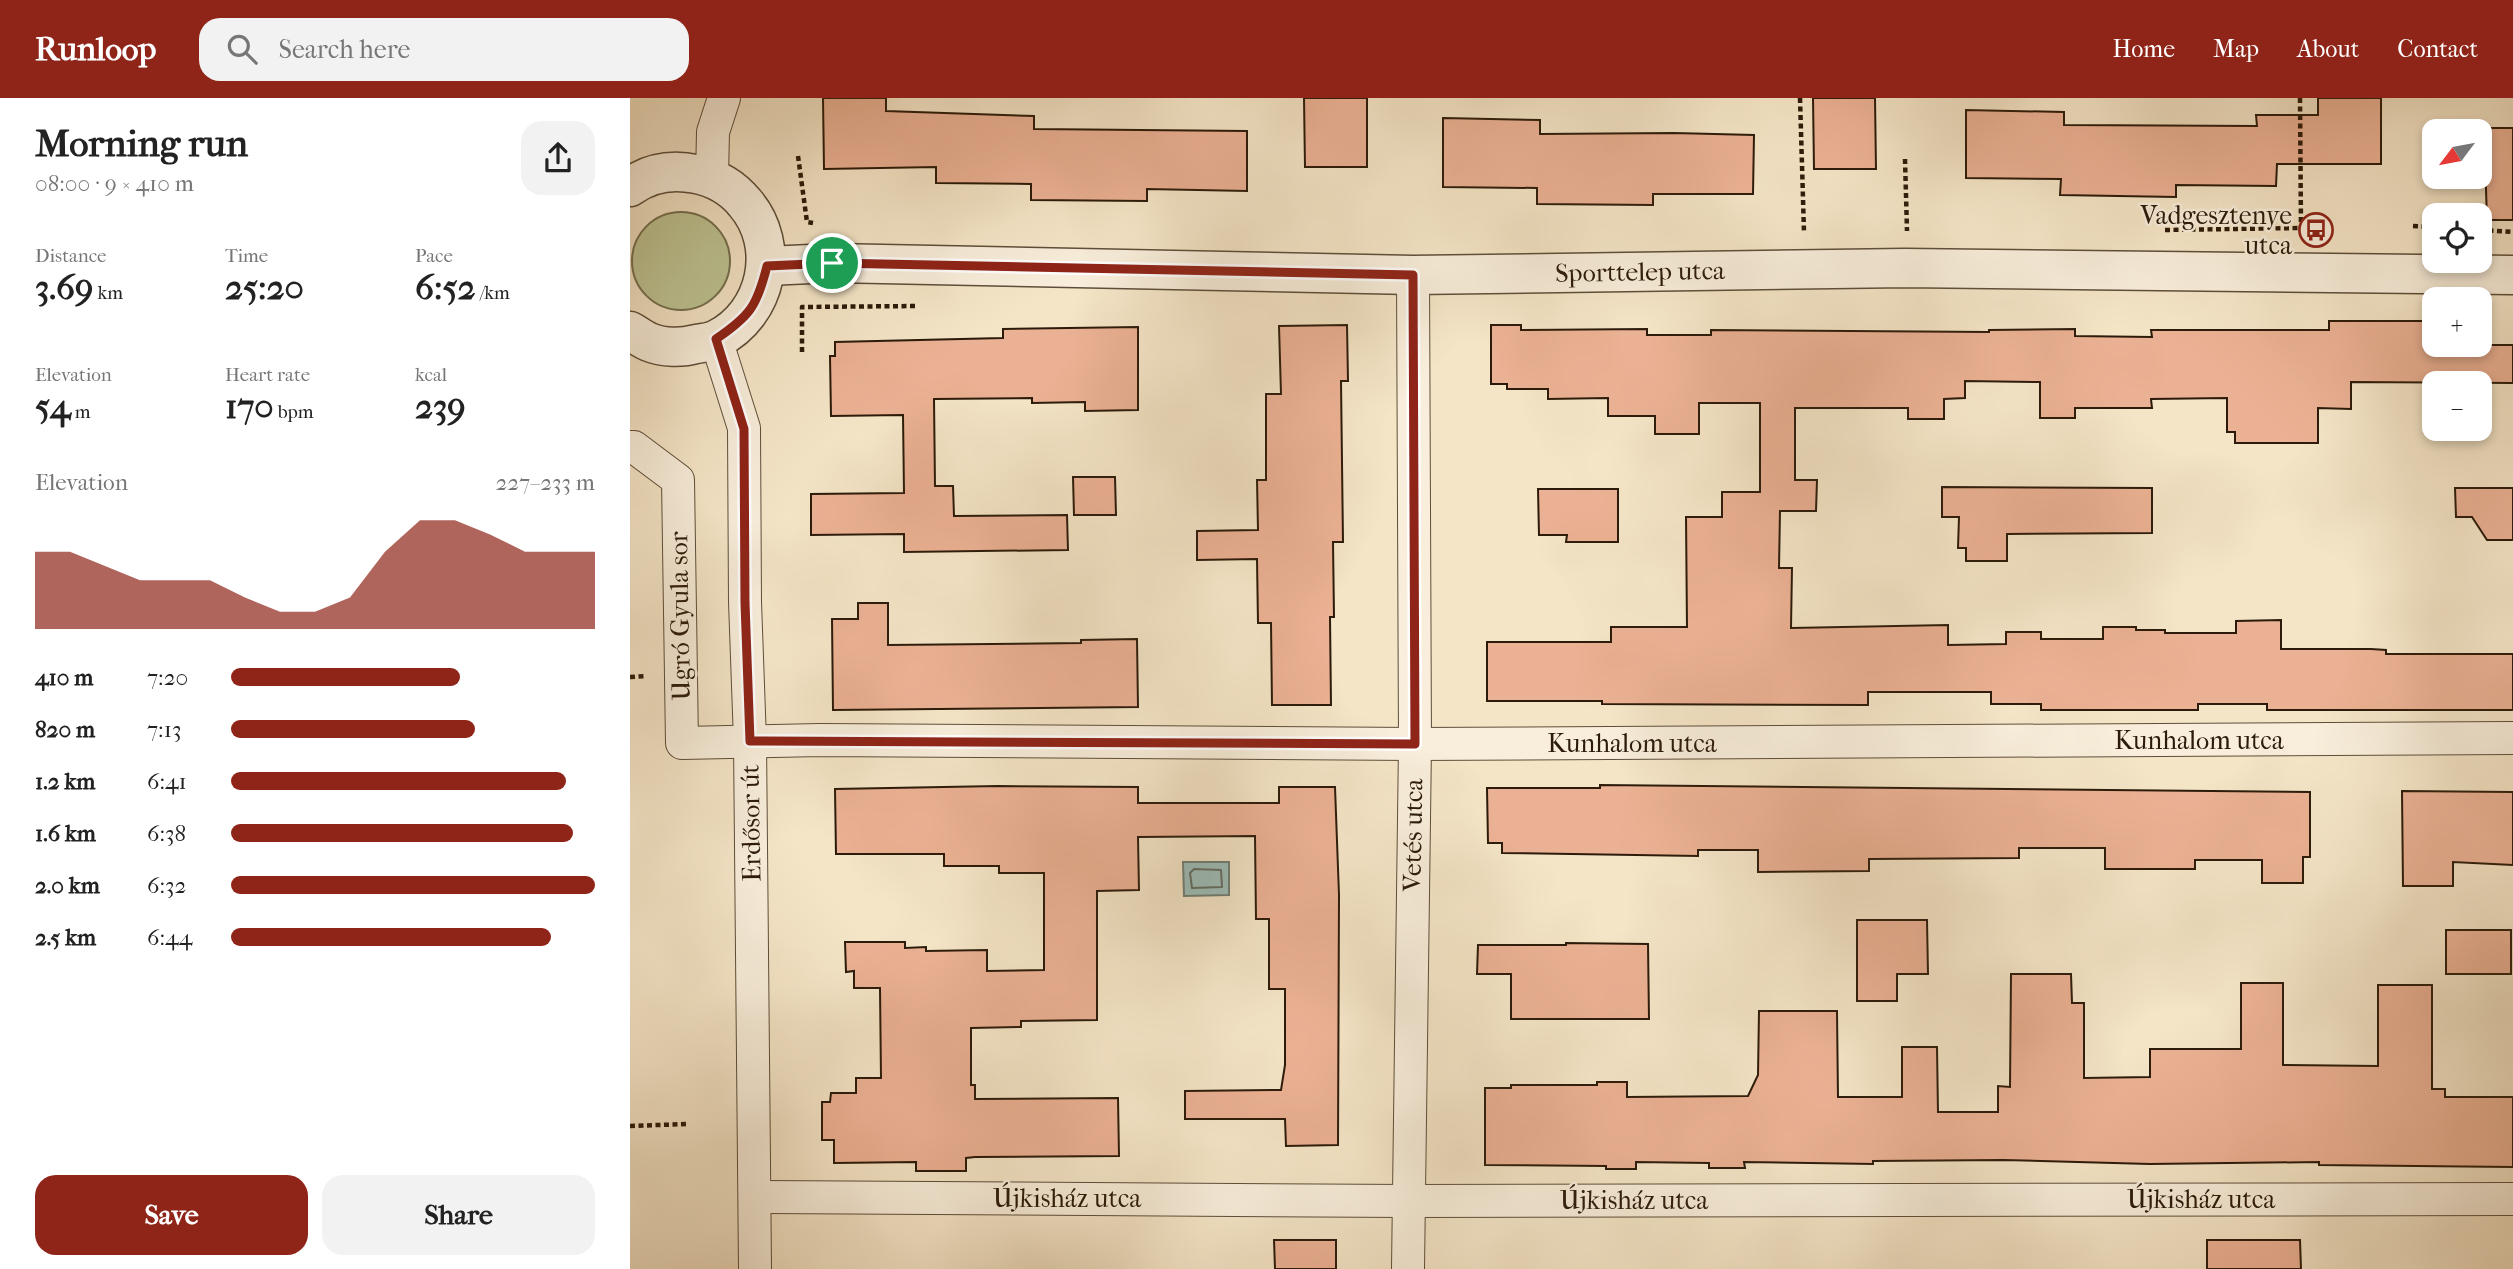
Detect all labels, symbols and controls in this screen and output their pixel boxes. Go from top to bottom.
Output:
search box [199,18,689,81]
text: Runloop [35,30,157,69]
icon: search [223,30,261,68]
text: Search here [279,34,410,65]
text: Home [2113,35,2175,63]
text: Map [2213,35,2259,63]
text: About [2297,35,2359,63]
text: Contact [2397,35,2478,63]
north arrow [2422,119,2492,189]
map controls [2422,119,2492,441]
text: Morning run [35,121,248,166]
button: share [521,121,595,195]
text: 08:00 · 9 × 410 m [35,170,194,197]
place label: Vadgesztenye utca [2139,200,2293,261]
button: locate [2422,203,2492,273]
bus stop icon: Vadgesztenye utca [2297,211,2335,249]
pin [802,233,862,293]
icon: arrive [813,244,851,282]
text: Distance [35,245,106,267]
text: Time [225,245,268,267]
text: Pace [415,245,453,267]
street label: Sporttelep utca [1555,255,1726,289]
text: 3.69 [35,267,93,308]
text: 25:20 [225,267,304,308]
text: 6:52 [415,267,476,308]
text: km [93,282,123,304]
text: /km [476,282,510,304]
button: + [2422,287,2492,357]
text: Elevation [35,364,112,386]
text: Heart rate [225,364,310,386]
text: kcal [415,364,447,386]
button: − [2422,371,2492,441]
text: 54 [35,386,71,427]
text: 170 [225,386,274,427]
text: 239 [415,386,466,427]
text: m [71,401,91,423]
text: bpm [274,401,314,423]
text: Elevation [35,469,128,496]
text: 227–233 m [495,469,595,496]
street label: Ugró Gyula sor [663,531,697,701]
text: 410 m [35,664,93,691]
text: 7:20 [147,664,188,691]
text: 820 m [35,716,95,743]
text: 7:13 [147,716,181,743]
street label: Kunhalom utca [2114,725,2285,756]
street label: Kunhalom utca [1547,728,1718,759]
street label: Erdősor út [734,763,768,882]
text: 1.2 km [35,768,95,795]
text: 6:41 [147,768,187,795]
street label: Vetés utca [1396,777,1430,893]
text: 1.6 km [35,820,96,847]
text: 6:38 [147,820,186,847]
text: 2.0 km [35,872,100,899]
text: 6:32 [147,872,186,899]
text: 2.5 km [35,924,96,951]
text: 6:44 [147,924,192,951]
button: Save [35,1175,308,1255]
button: Share [322,1175,595,1255]
street label: Újkisház utca [993,1182,1142,1214]
street label: Újkisház utca [2127,1183,2276,1215]
street label: Újkisház utca [1560,1184,1709,1216]

